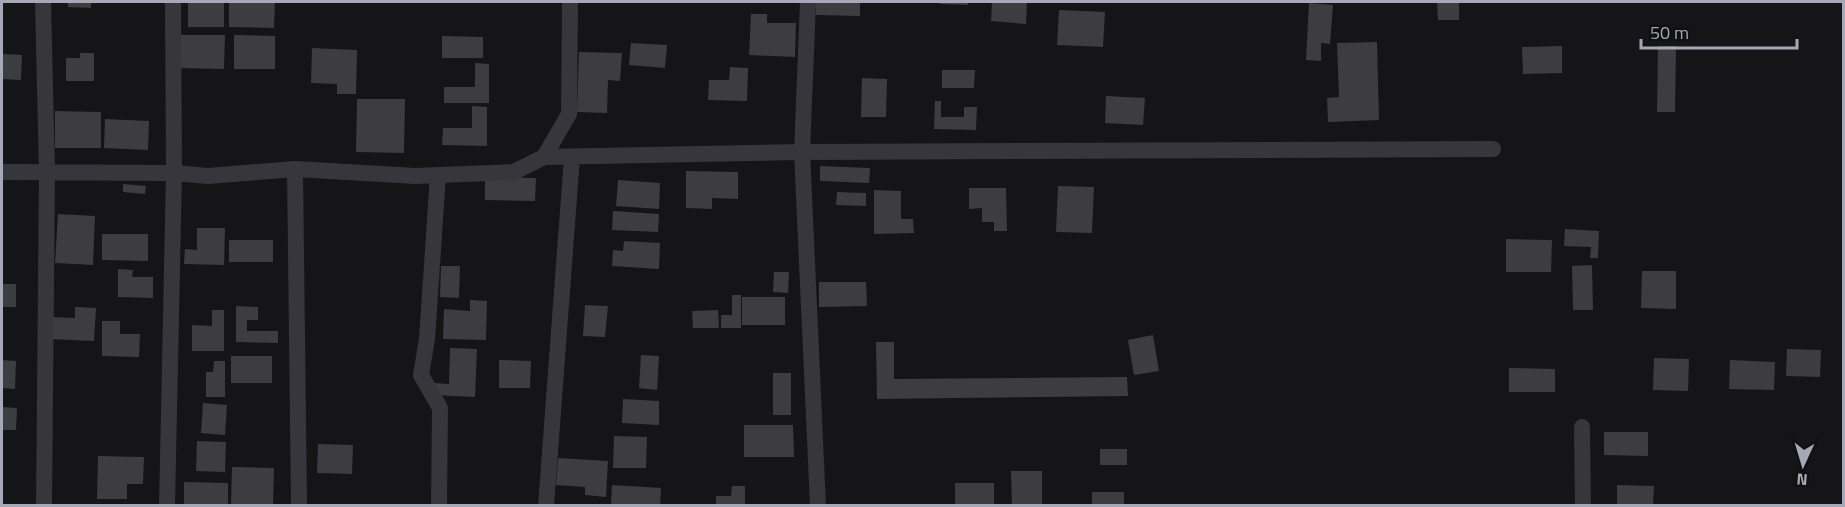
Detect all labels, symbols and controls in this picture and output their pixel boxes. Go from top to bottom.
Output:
scale bar [1641,12,1797,50]
text: 50 m [1650,19,1689,46]
north arrow [1773,435,1833,495]
text: N [1796,468,1808,492]

